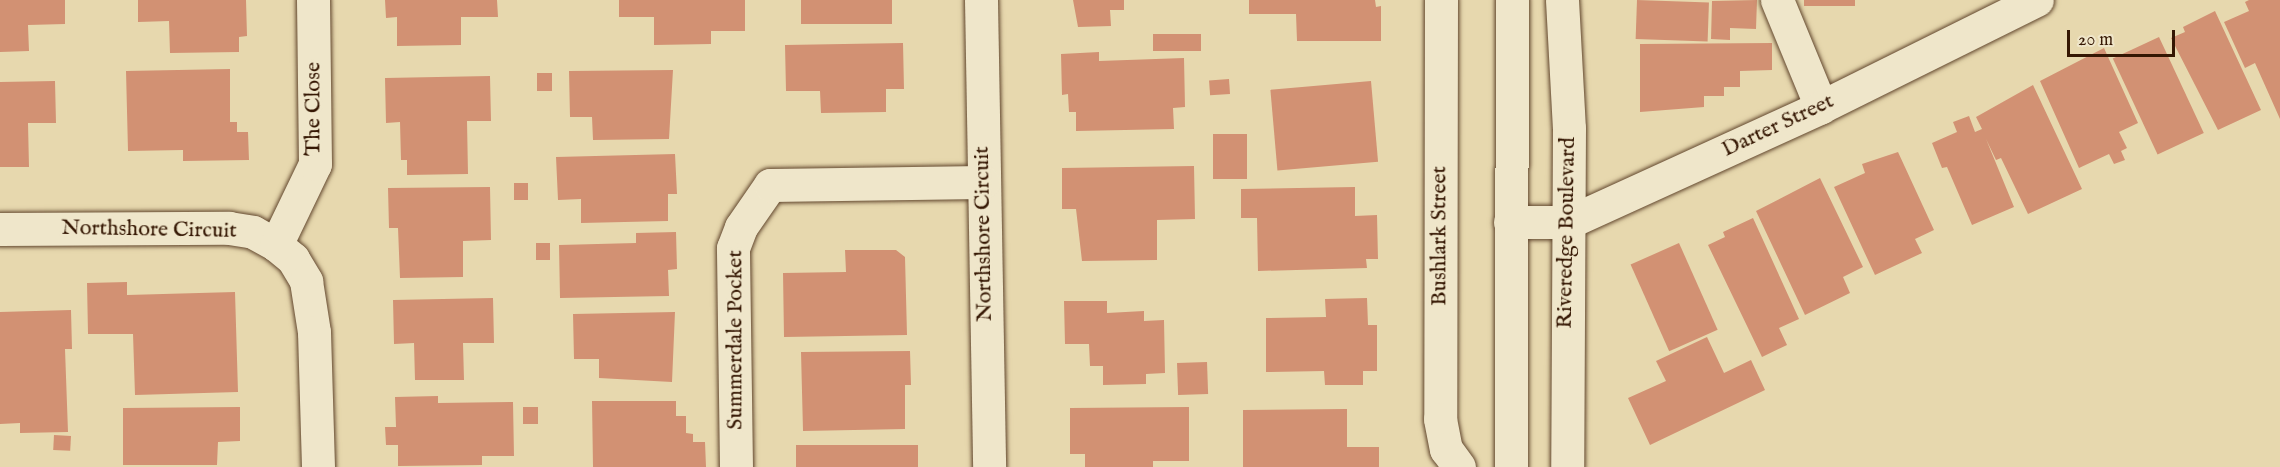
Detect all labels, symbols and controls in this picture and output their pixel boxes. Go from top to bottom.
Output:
scale bar [2070,18,2178,56]
text: 20 m [2078,29,2113,52]
street label: The Close [301,62,327,156]
street label: Darter Street [1718,89,1838,163]
street label: Riveredge Boulevard [1552,137,1582,329]
street label: Northshore Circuit [969,146,999,322]
street label: Bushlark Street [1427,166,1453,306]
street label: Northshore Circuit [61,215,237,245]
street label: Summerdale Pocket [723,250,749,430]

